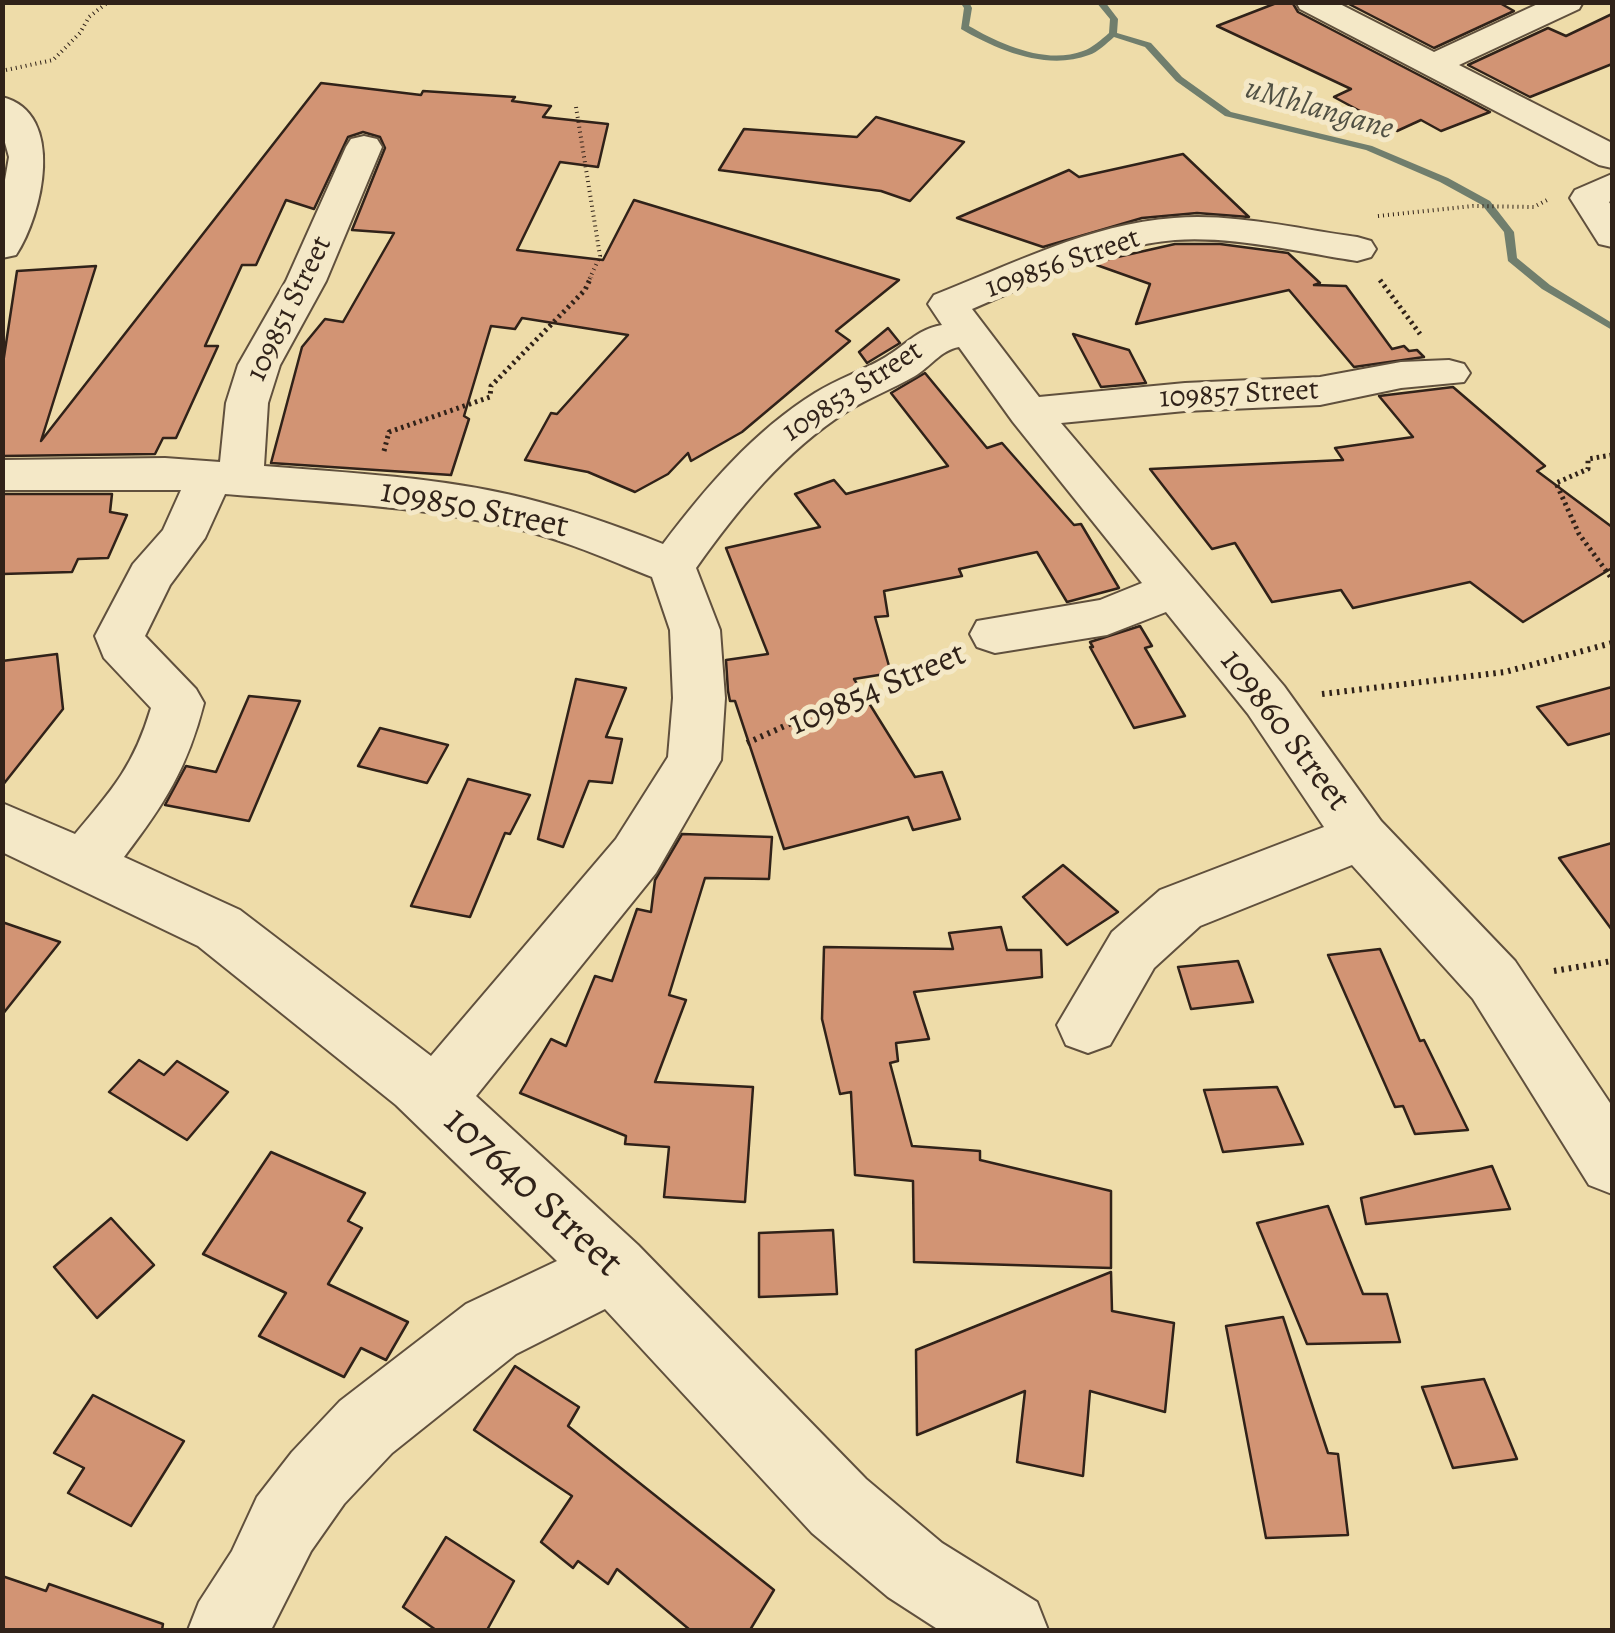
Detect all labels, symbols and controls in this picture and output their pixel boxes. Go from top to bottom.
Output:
water label: uMhlangane [1241,71,1397,149]
street label: 109856 Street [981,221,1145,307]
street label: 109851 Street [239,230,341,388]
street label: 109853 Street [776,333,930,451]
street label: 109857 Street [1158,373,1320,417]
street label: 109850 Street [377,471,571,549]
street label: 109854 Street [784,634,972,746]
street label: 109860 Street [1210,642,1358,820]
street label: 107640 Street [432,1097,632,1289]

